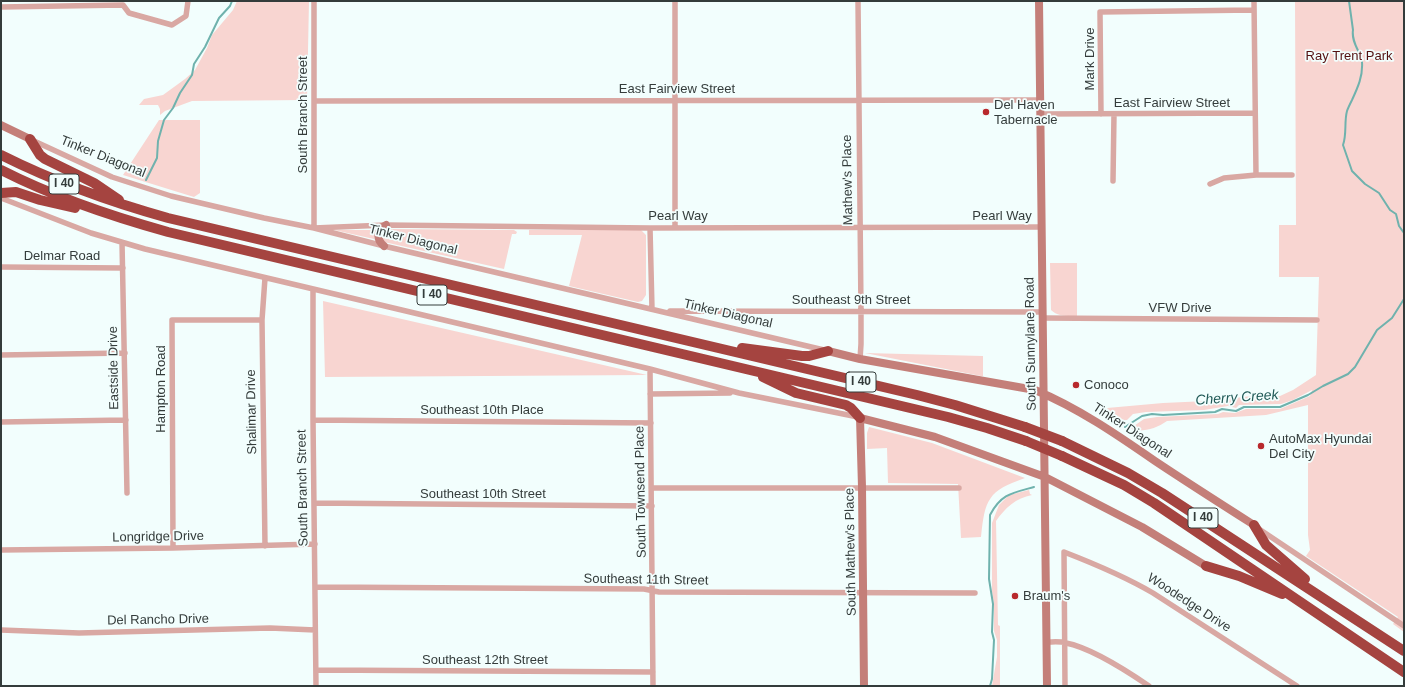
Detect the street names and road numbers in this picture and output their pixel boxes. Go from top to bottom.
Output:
street label: Mark Drive [1082,28,1098,90]
street label: South Branch Street [295,56,311,174]
street label: East Fairview Street [619,81,735,97]
street label: East Fairview Street [1114,95,1230,111]
street label: Tinker Diagonal [58,133,148,181]
street label: Mathew's Place [839,135,857,225]
road number: I 40 [49,174,79,194]
street label: Pearl Way [648,208,708,224]
street label: Pearl Way [972,208,1032,224]
street label: Tinker Diagonal [367,221,459,259]
street label: Delmar Road [24,248,100,264]
street label: South Sunnylane Road [1022,277,1040,411]
road number: I 40 [417,285,447,305]
street label: Southeast 9th Street [792,292,910,308]
street label: Tinker Diagonal [682,296,774,332]
street label: VFW Drive [1149,300,1211,316]
street label: Eastside Drive [105,326,123,410]
street label: Hampton Road [153,345,169,433]
street label: Shalimar Drive [243,369,261,455]
road number: I 40 [846,372,876,392]
street label: Tinker Diagonal [1090,400,1174,462]
street label: Southeast 10th Place [420,402,544,418]
street label: South Townsend Place [632,426,650,558]
street label: South Branch Street [294,429,312,547]
street label: Southeast 10th Street [420,486,546,502]
street label: South Mathew's Place [842,488,860,616]
road number: I 40 [1188,508,1218,528]
street label: Longridge Drive [112,528,204,546]
street label: Woodedge Drive [1144,570,1234,636]
street label: Southeast 11th Street [583,571,709,589]
street label: Del Rancho Drive [107,611,209,629]
street label: Southeast 12th Street [422,652,548,668]

